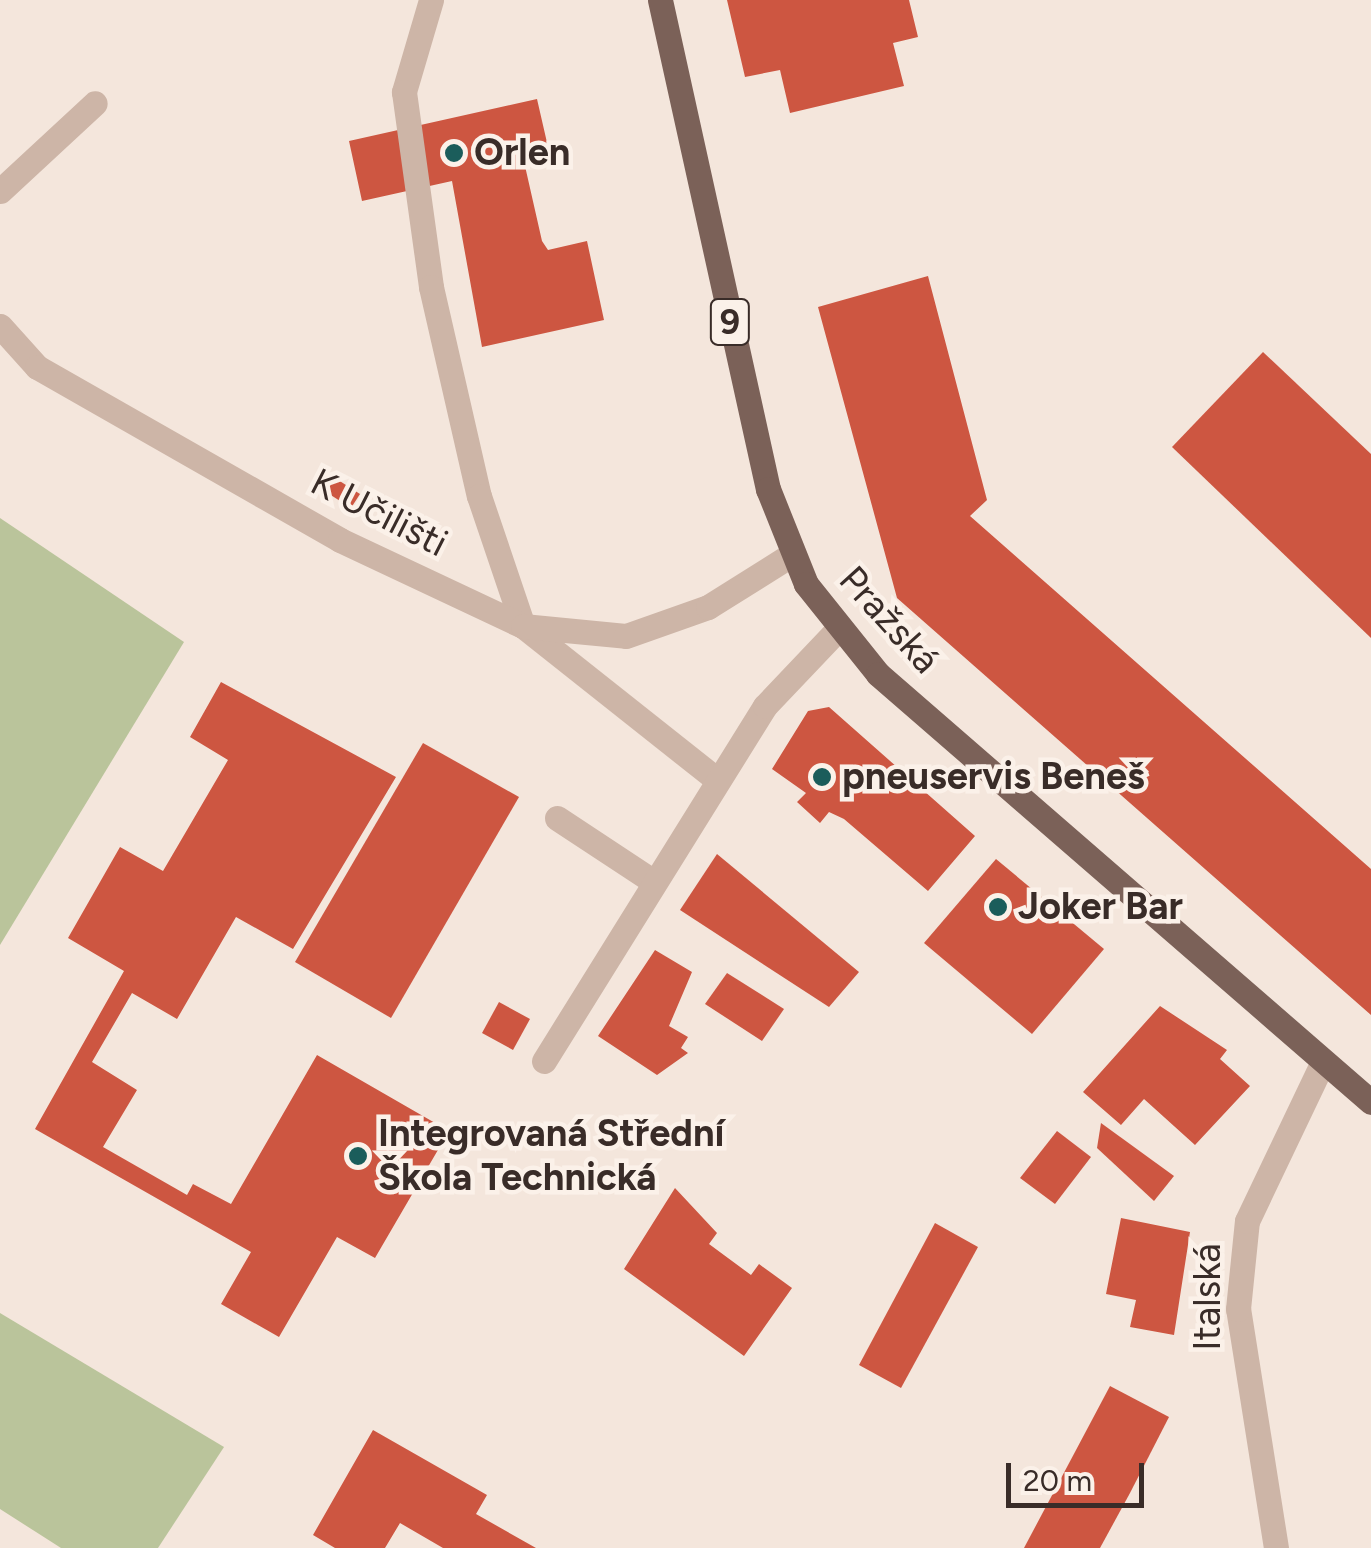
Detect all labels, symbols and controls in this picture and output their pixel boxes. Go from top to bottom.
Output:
place label: Orlen [474,130,570,176]
marker: Orlen [443,142,465,164]
road number: 9 [708,292,752,352]
street label: K Učilišti [303,459,455,567]
street label: Pražská [829,557,949,683]
place label: pneuservis Beneš [842,754,1145,800]
marker: pneuservis Beneš [811,766,833,788]
place label: Joker Bar [1018,884,1183,930]
marker: Joker Bar [987,896,1009,918]
place label: Integrovaná Střední Škola Technická [378,1111,724,1200]
marker: Integrovaná Střední Škola Technická [347,1145,369,1167]
street label: Italská [1185,1243,1231,1351]
scale bar [1011,1443,1148,1505]
text: 20 m [1023,1462,1092,1499]

